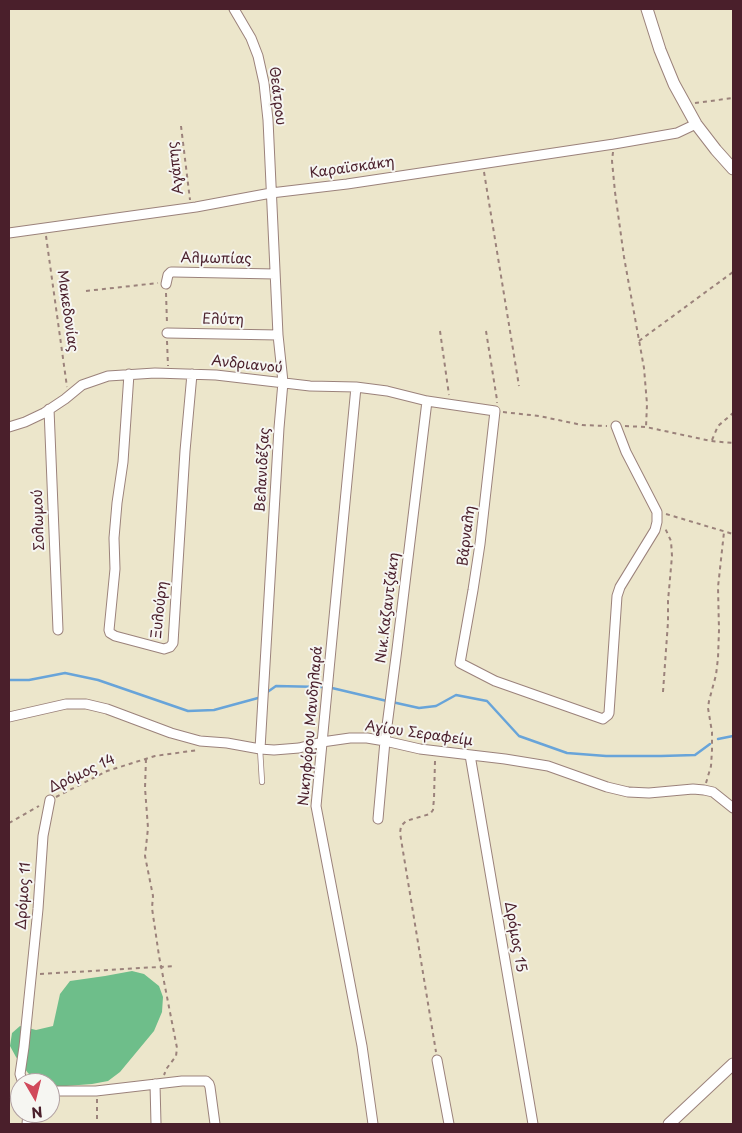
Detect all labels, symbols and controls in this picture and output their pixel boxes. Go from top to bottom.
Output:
street label: Θεάτρου [265,66,289,126]
street label: Αγάπης [164,140,188,196]
street label: Καραϊσκάκη [308,154,396,182]
street label: Αλμωπίας [180,250,252,268]
street label: Μακεδονίας [53,269,81,353]
street label: Ελύτη [202,311,244,329]
street label: Ανδριανού [211,353,283,377]
street label: Βελανιδέζας [252,427,274,513]
street label: Σολωμού [30,489,48,551]
street label: Βάρναλη [455,505,479,567]
street label: Νικ.Καζαντζάκη [373,552,403,664]
street label: Ξυλούρη [149,581,171,639]
street label: Νικηφόρου Μανδηλαρά [296,645,326,807]
street label: Αγίου Σεραφείμ [364,718,474,750]
street label: Δρόμος 14 [46,751,118,797]
street label: Δρόμος 11 [13,862,35,930]
street label: Δρόμος 15 [501,900,529,974]
north arrow [10,1073,60,1123]
text: N [30,1101,44,1124]

